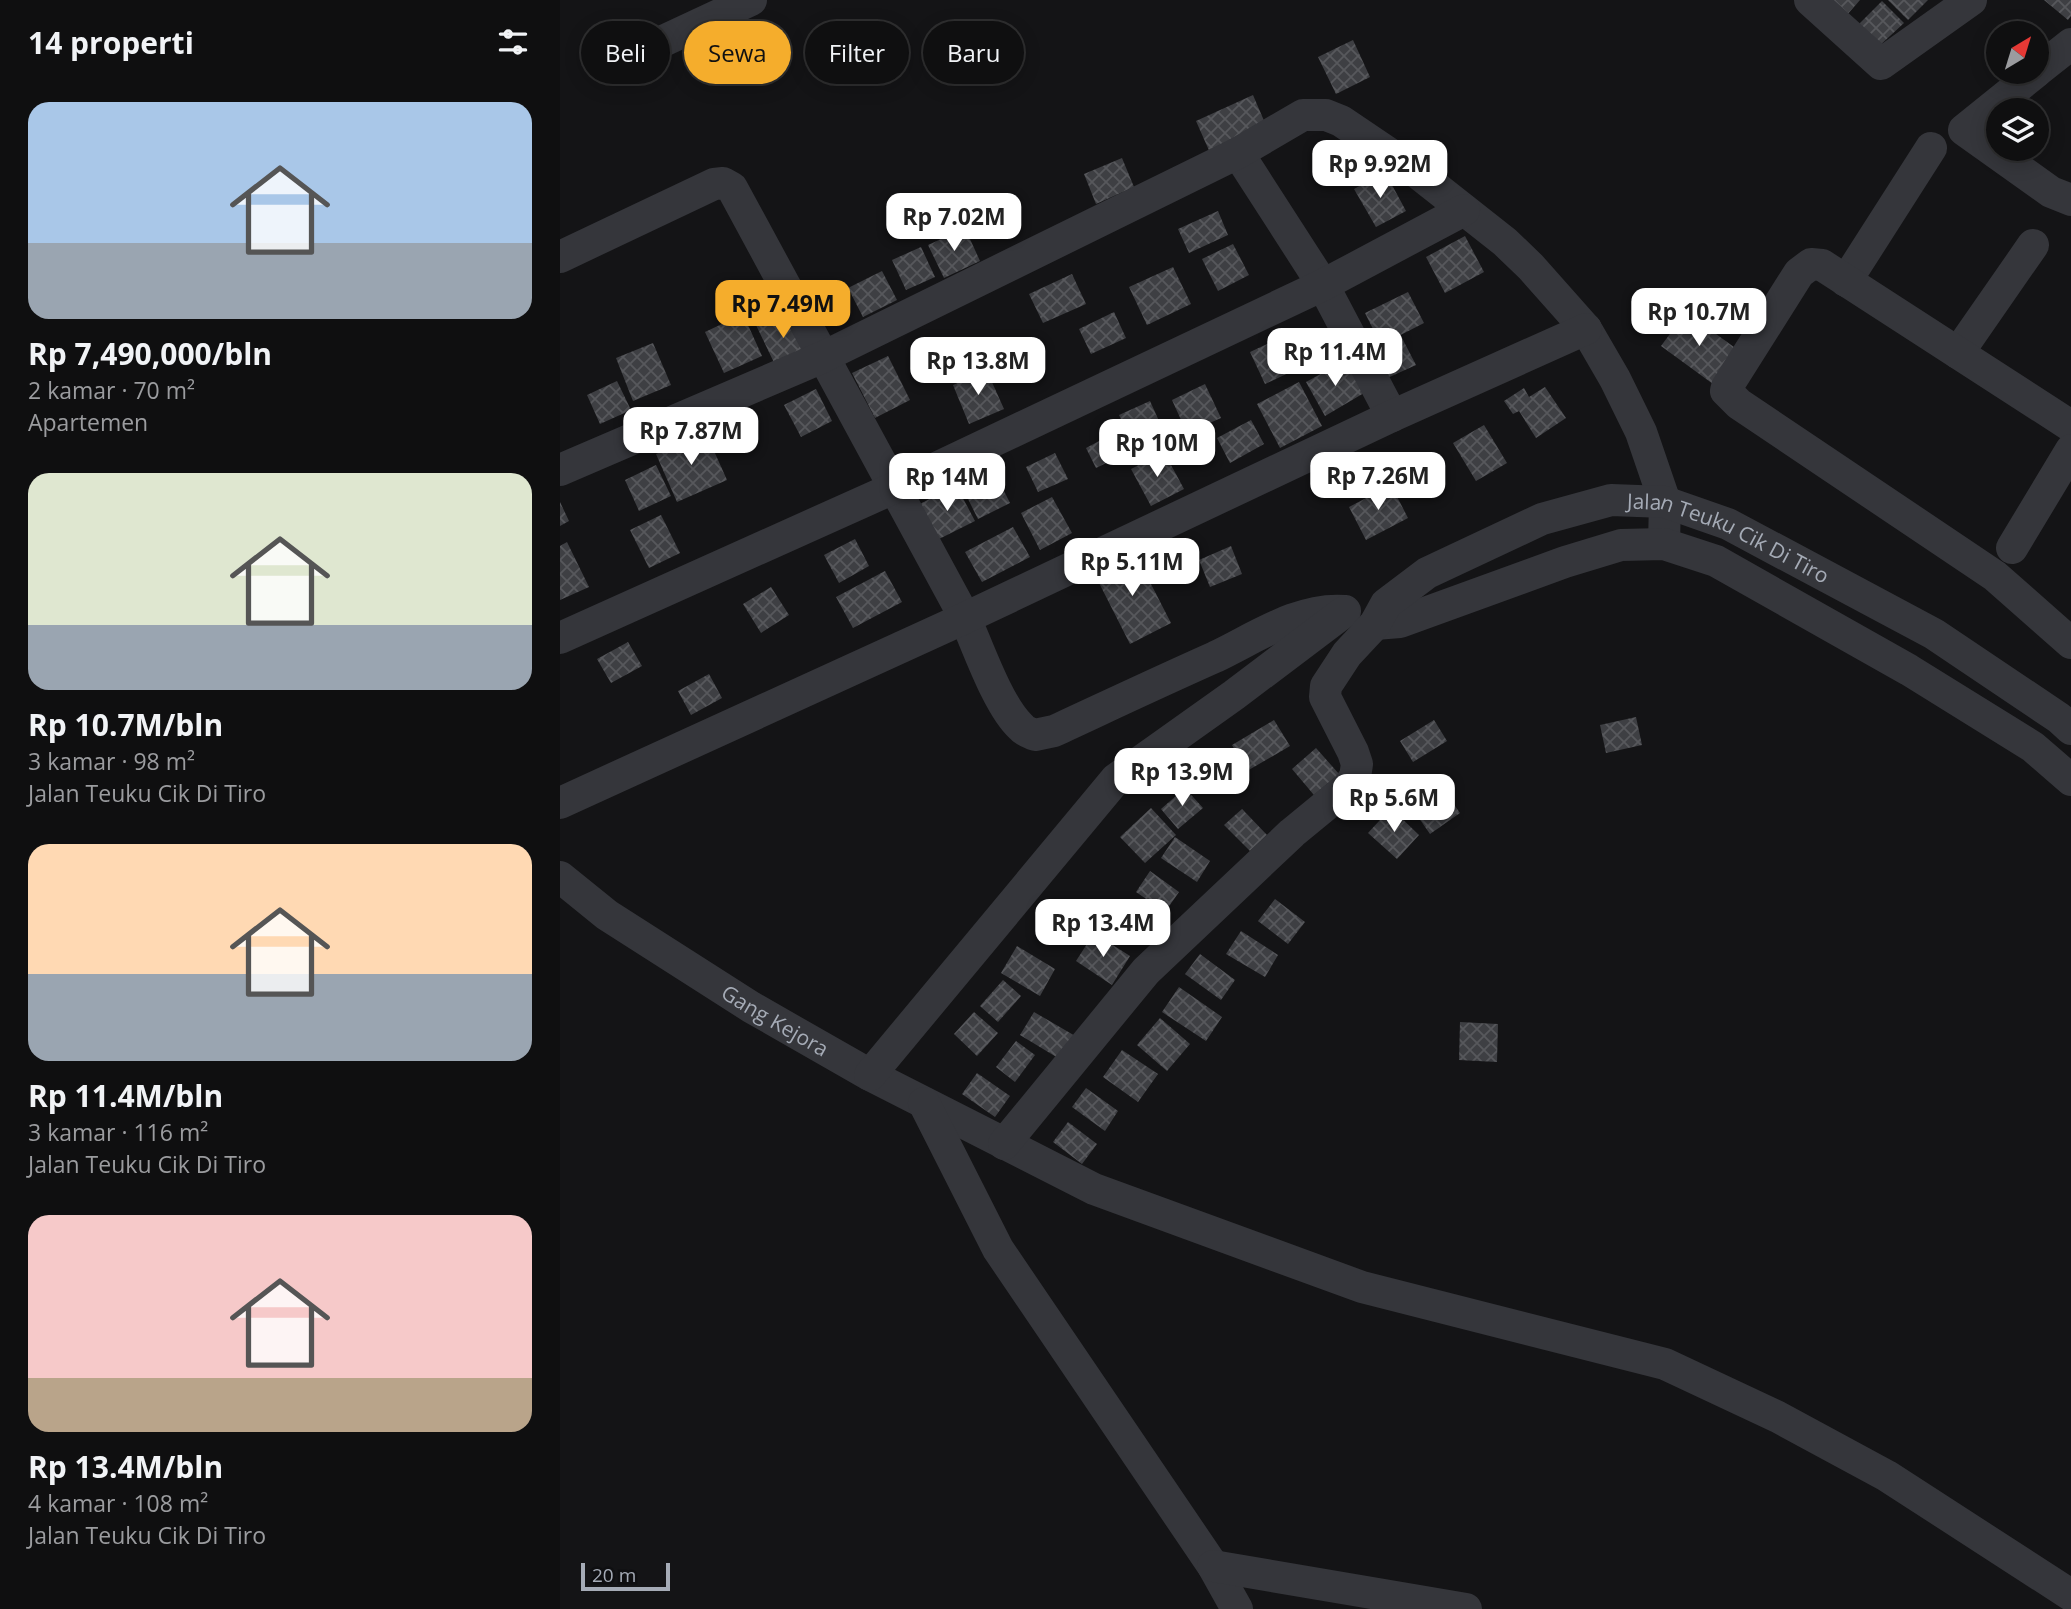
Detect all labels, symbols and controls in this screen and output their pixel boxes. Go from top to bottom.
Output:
chip: Beli [581,21,670,84]
chip: Sewa [684,21,791,84]
chip: Filter [805,21,909,84]
chip: Baru [923,21,1024,84]
north arrow [1986,21,2049,84]
map controls [1986,21,2049,161]
text: 14 properti [28,22,194,63]
icon: filters [494,23,532,61]
button: layers [1986,98,2049,161]
pin: Rp 9.92M [1308,140,1452,200]
icon: home [217,147,343,273]
text: Rp 9.92M [1328,147,1432,179]
pin: Rp 7.02M [882,194,1026,253]
text: Rp 7.02M [902,200,1006,232]
pin: Rp 7.49M [711,280,855,340]
text: Rp 7.49M [731,287,835,319]
pin: Rp 10.7M [1627,288,1771,348]
text: Rp 10.7M [1647,295,1751,327]
pin: Rp 11.4M [1263,328,1407,388]
text: Rp 7,490,000/bln [28,333,272,374]
text: Rp 11.4M [1283,335,1387,367]
pin: Rp 13.8M [906,338,1050,397]
text: Rp 13.8M [926,344,1030,376]
text: 2 kamar · 70 m² [28,374,195,406]
text: Apartemen [28,406,148,438]
pin: Rp 7.87M [619,407,763,467]
text: Rp 7.87M [639,414,743,446]
pin: Rp 10M [1100,420,1214,479]
text: Rp 10M [1115,426,1199,458]
pin: Rp 7.26M [1306,452,1450,512]
pin: Rp 14M [890,454,1004,513]
text: Rp 7.26M [1326,459,1430,491]
text: Rp 14M [905,460,989,492]
street label: Jalan Teuku Cik Di Tiro [1625,487,1834,590]
icon: home [217,518,343,644]
pin: Rp 5.11M [1060,538,1204,598]
text: Rp 5.11M [1080,545,1184,577]
text: Rp 10.7M/bln [28,704,223,745]
text: 3 kamar · 98 m² [28,745,195,777]
pin: Rp 13.9M [1110,748,1254,808]
text: Rp 13.9M [1130,755,1234,787]
pin: Rp 5.6M [1329,774,1459,834]
text: Jalan Teuku Cik Di Tiro [28,777,266,809]
text: Rp 5.6M [1349,781,1439,813]
icon: home [217,889,343,1015]
pin: Rp 13.4M [1031,900,1175,959]
text: Rp 13.4M [1051,906,1155,938]
street label: Gang Kejora [716,978,834,1063]
text: Rp 11.4M/bln [28,1075,223,1116]
text: 3 kamar · 116 m² [28,1116,208,1148]
text: Jalan Teuku Cik Di Tiro [28,1148,266,1180]
icon: home [217,1260,343,1386]
text: Rp 13.4M/bln [28,1446,223,1487]
text: 4 kamar · 108 m² [28,1487,208,1519]
text: Jalan Teuku Cik Di Tiro [28,1519,266,1551]
scale bar [581,1560,670,1592]
text: 20 m [592,1562,636,1588]

